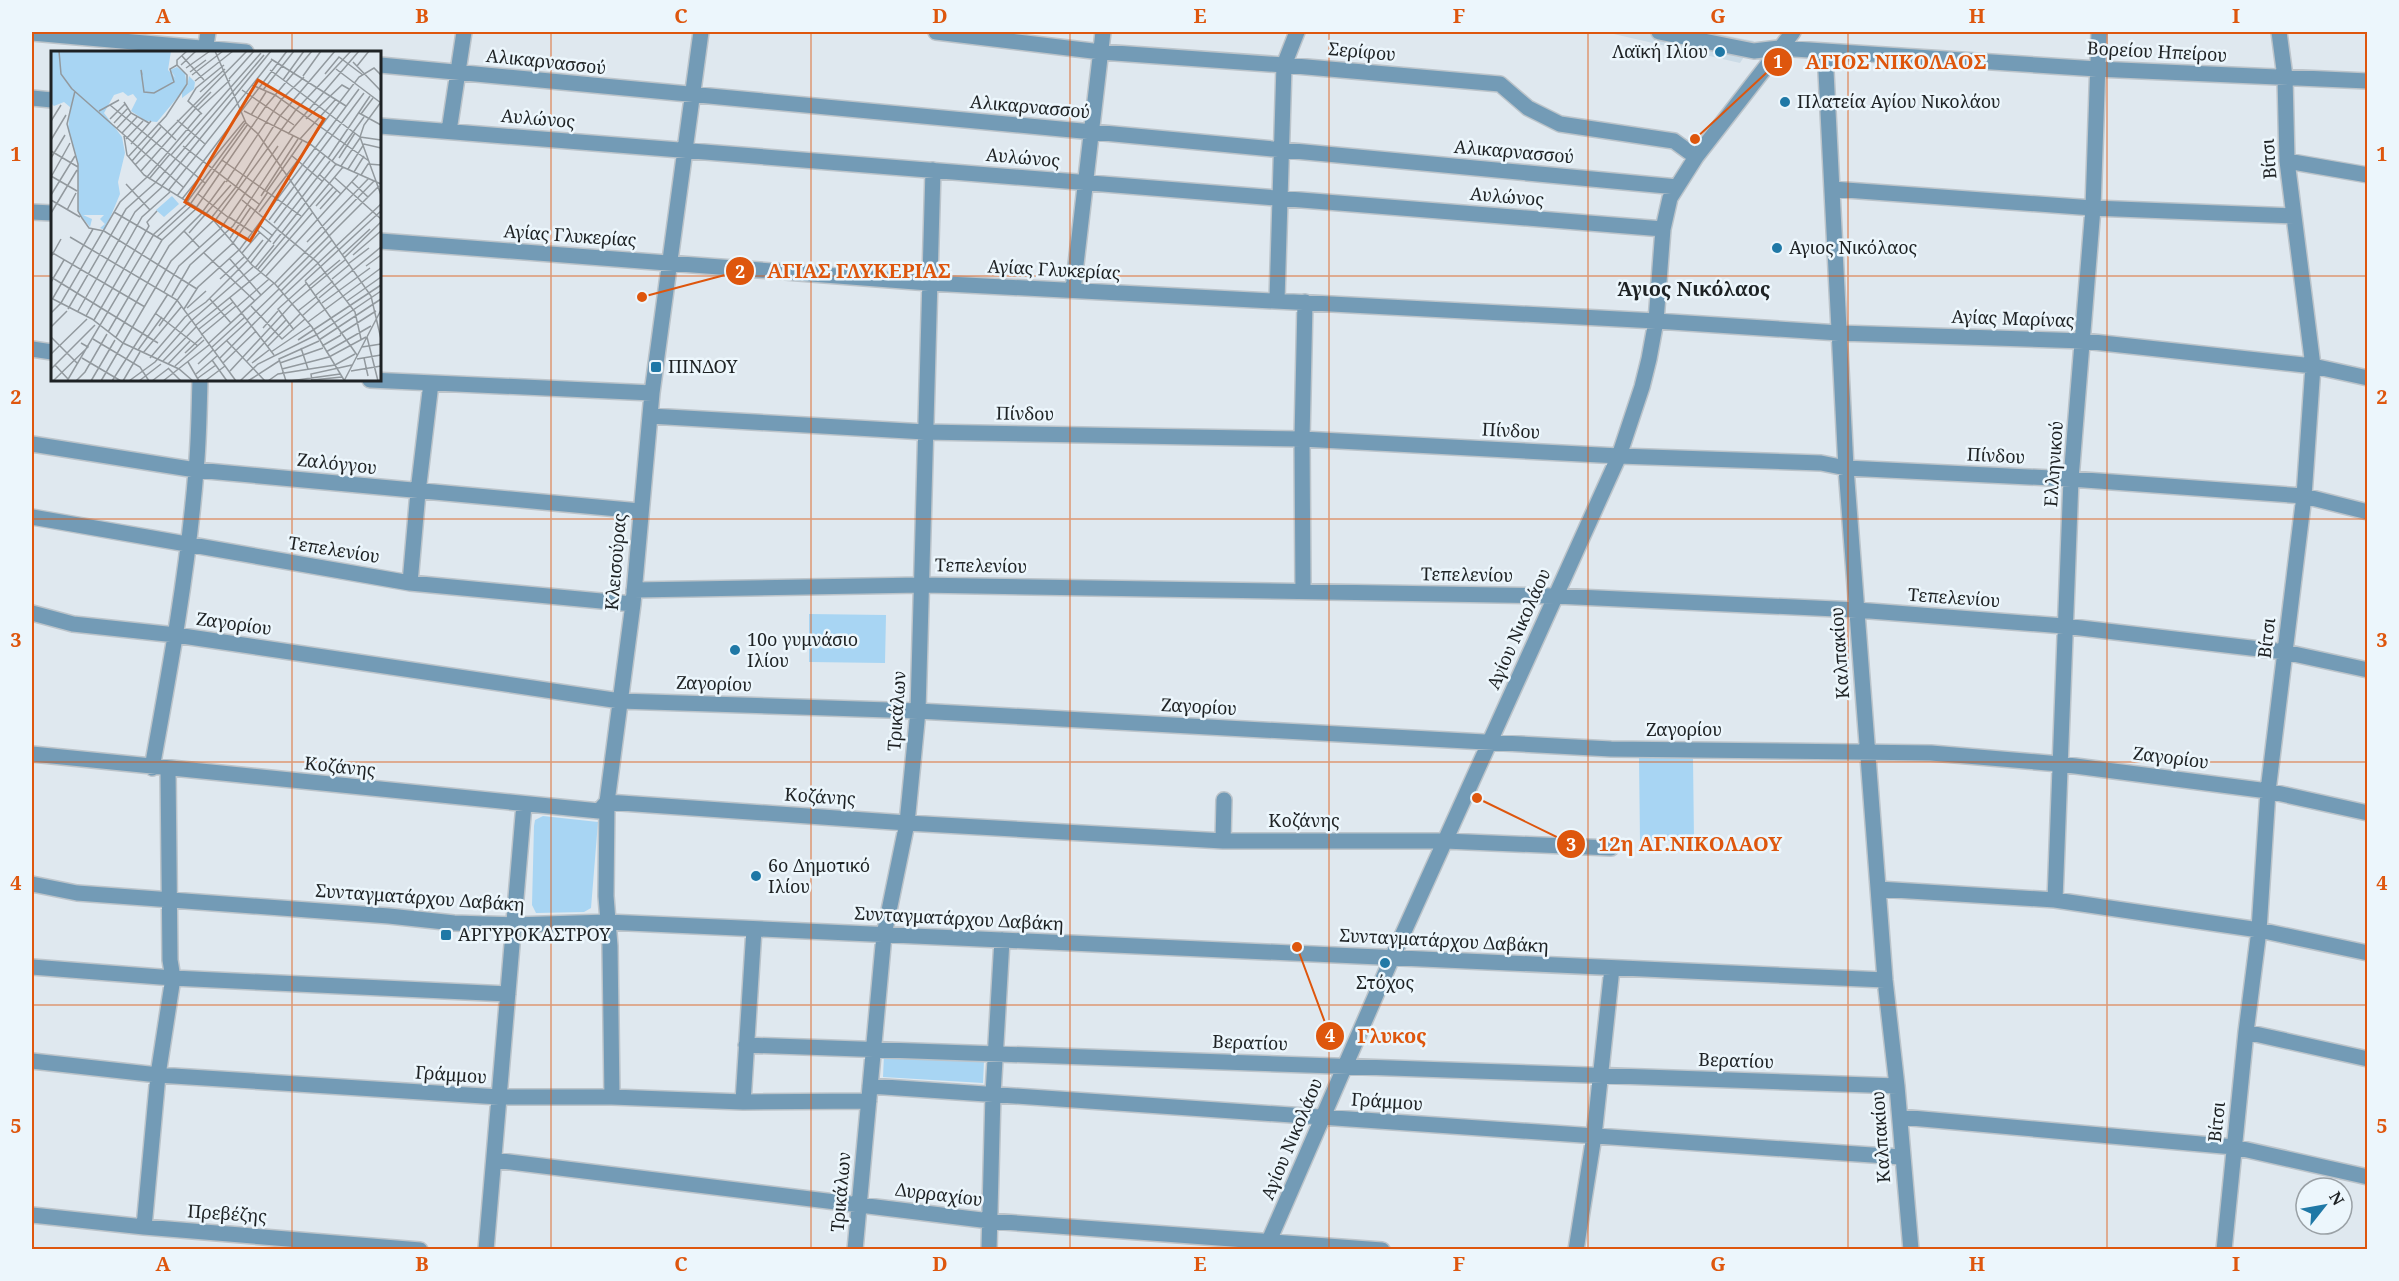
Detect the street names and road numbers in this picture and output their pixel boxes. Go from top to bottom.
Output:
street label: Βορείου Ηπείρου [2086,35,2228,67]
street label: Σερίφου [1327,36,1397,66]
street label: Αλικαρνασσού [485,43,607,79]
street label: Αλικαρνασσού [969,89,1091,123]
street label: Αυλώνος [500,103,576,133]
street label: Αλικαρνασσού [1453,134,1575,168]
street label: Βίτσι [2255,138,2281,180]
street label: Αυλώνος [985,142,1061,172]
street label: Αυλώνος [1469,181,1545,211]
street label: Αγίας Γλυκερίας [503,218,638,252]
street label: Αγίας Γλυκερίας [987,254,1121,284]
street label: Αγίας Μαρίνας [1951,304,2075,332]
street label: Πίνδου [996,400,1054,426]
street label: Πίνδου [1481,416,1541,444]
street label: Ελληνικού [2038,420,2068,508]
street label: Πίνδου [1966,441,2026,469]
street label: Ζαλόγγου [296,447,378,479]
street label: Κλεισούρας [599,512,631,611]
street label: Τεπελενίου [287,530,382,568]
street label: Τεπελενίου [935,552,1027,578]
street label: Τεπελενίου [1421,561,1513,587]
street label: Αγίου Νικολάου [1481,564,1555,693]
street label: Τεπελενίου [1907,582,2001,612]
street label: Ζαγορίου [195,606,273,640]
street label: Καλπακίου [1824,606,1854,700]
street label: Βίτσι [2252,616,2280,660]
street label: Ζαγορίου [676,670,752,696]
street label: Τρικάλων [881,670,911,752]
street label: Ζαγορίου [1161,692,1238,720]
street label: Ζαγορίου [1646,717,1722,741]
street label: Ζαγορίου [2132,740,2210,774]
street label: Κοζάνης [303,750,377,782]
street label: Κοζάνης [784,782,857,810]
street label: Κοζάνης [1268,808,1340,832]
street label: Συνταγματάρχου Δαβάκη [315,878,525,916]
street label: Συνταγματάρχου Δαβάκη [854,901,1064,935]
street label: Συνταγματάρχου Δαβάκη [1339,923,1549,957]
street label: Βερατίου [1212,1029,1288,1055]
street label: Βερατίου [1698,1047,1774,1073]
street label: Γράμμου [414,1060,488,1088]
street label: Αγίου Νικολάου [1255,1074,1328,1203]
street label: Γράμμου [1350,1087,1424,1115]
street label: Καλπακίου [1865,1090,1895,1184]
street label: Βίτσι [2202,1100,2230,1143]
street label: Τρικάλων [825,1151,855,1233]
street label: Δυρραχίου [894,1177,984,1211]
street label: Πρεβέζης [187,1198,268,1228]

